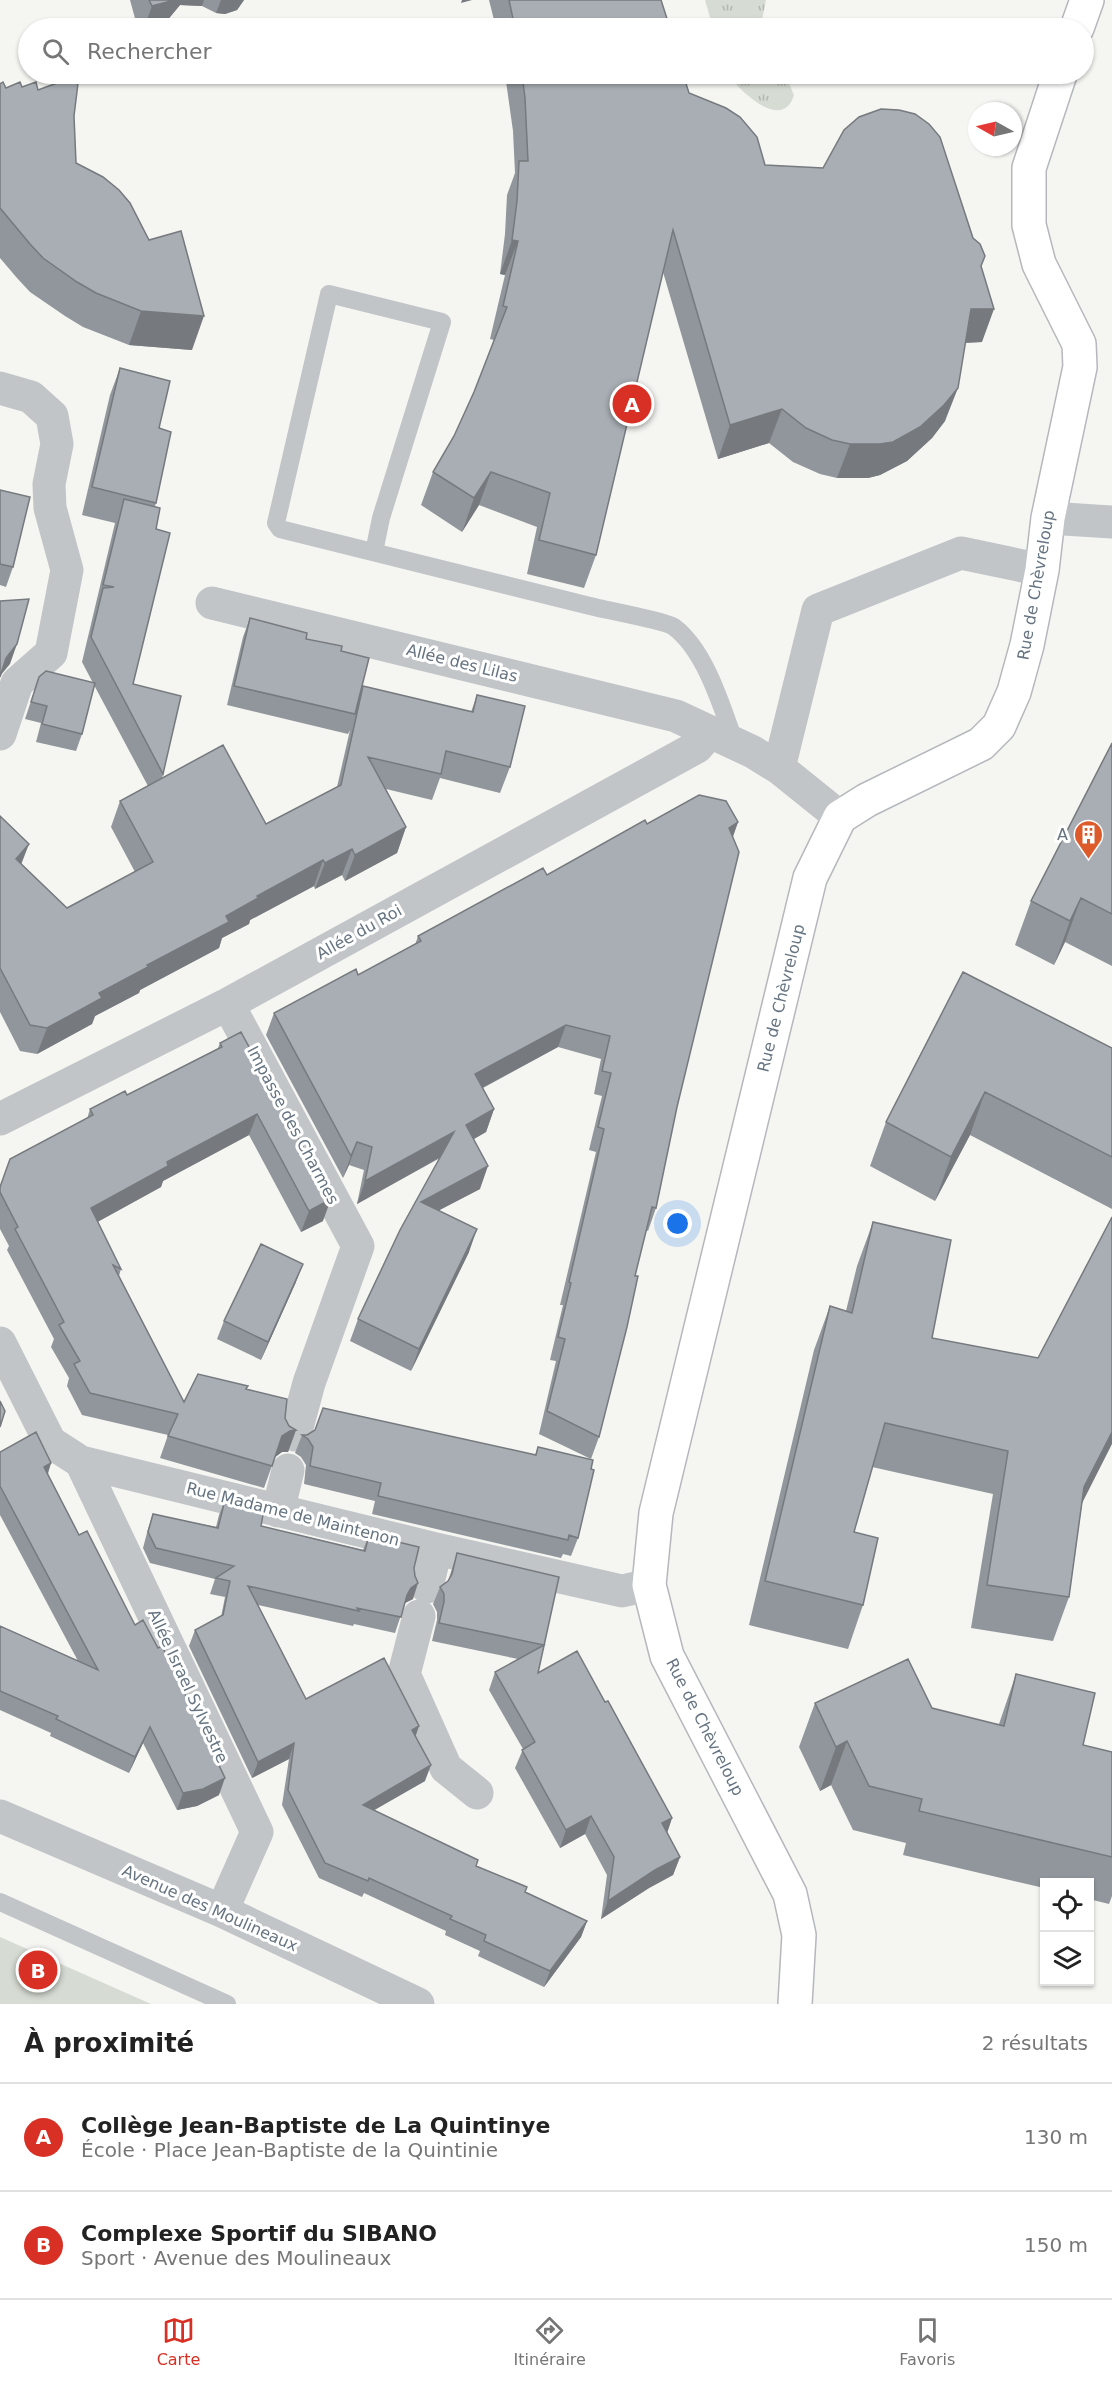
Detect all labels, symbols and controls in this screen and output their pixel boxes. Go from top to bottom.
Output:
search box [18,18,1094,84]
icon: search [39,35,72,68]
text: Rechercher [87,39,212,64]
north arrow [968,102,1022,156]
pin: A [612,382,652,426]
street label: Rue de Chèvreloup [1013,509,1059,661]
street label: Allée des Lilas [404,640,520,686]
building icon: A [1073,818,1105,860]
place label: A [1057,825,1068,844]
street label: Allée du Roi [313,901,405,963]
street label: Rue de Chèvreloup [753,922,809,1074]
street label: Impasse des Charmes [243,1043,343,1207]
your location [663,1209,692,1238]
street label: Rue Madame de Maintenon [184,1478,402,1550]
street label: Allée Israel Sylvestre [144,1606,232,1766]
street label: Rue de Chèvreloup [662,1655,748,1799]
street label: Avenue des Moulineaux [119,1861,301,1955]
map controls [1040,1878,1094,1986]
button: locate [1040,1878,1094,1932]
button: layers [1040,1932,1094,1986]
pin: B [18,1948,57,1992]
text: À proximité [24,2028,194,2058]
text: 2 résultats [982,2031,1088,2055]
text: Collège Jean-Baptiste de La Quintinye [81,2113,550,2138]
text: A [36,2125,51,2149]
text: 130 m [1024,2125,1088,2149]
text: École · Place Jean-Baptiste de la Quintinie [81,2138,498,2162]
text: Complexe Sportif du SIBANO [81,2221,437,2246]
text: B [36,2233,51,2257]
text: 150 m [1024,2233,1088,2257]
text: Sport · Avenue des Moulineaux [81,2246,391,2270]
tab: Carte [157,2314,200,2369]
tab: Itinéraire [514,2314,586,2369]
tab: Favoris [899,2314,955,2369]

